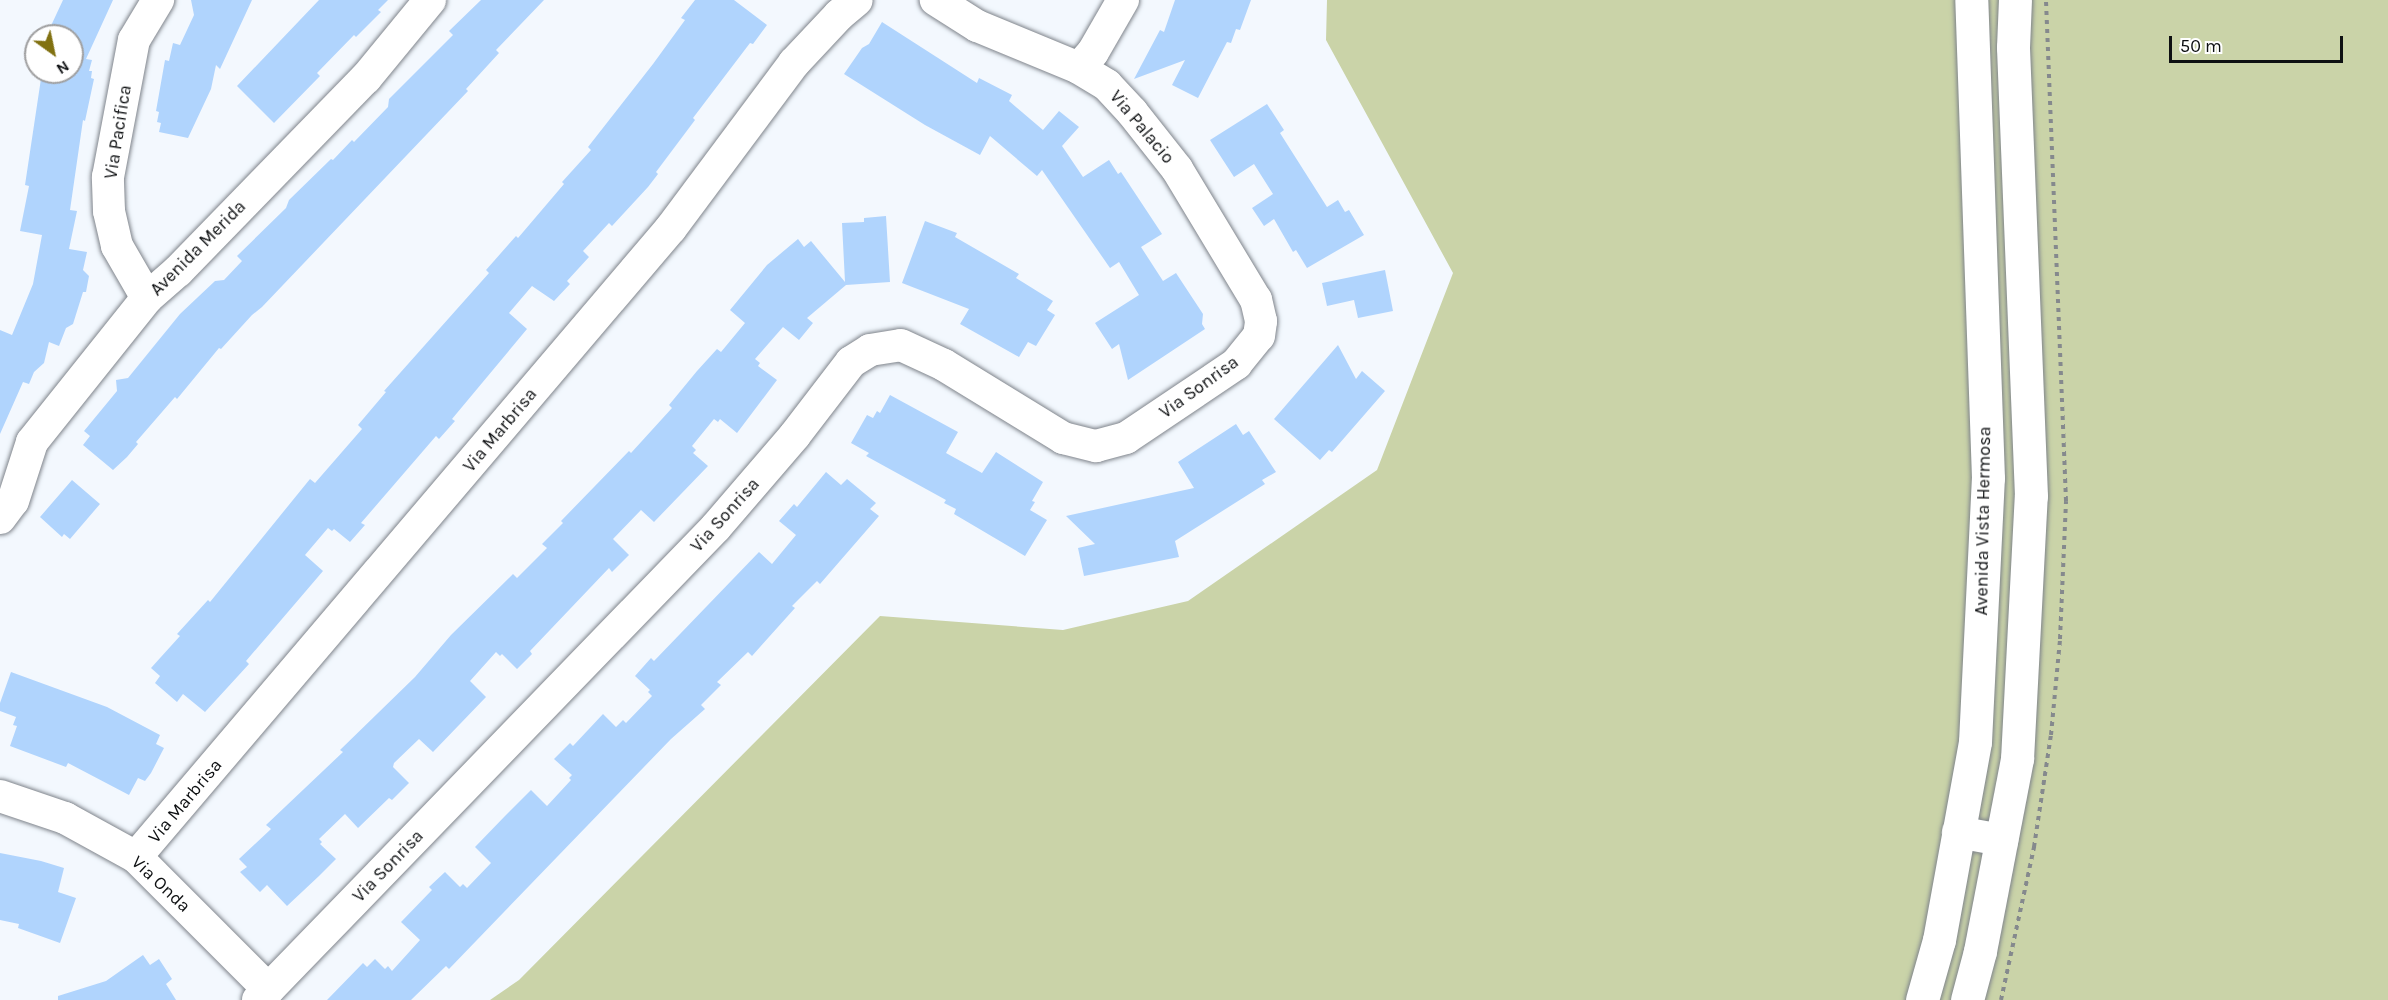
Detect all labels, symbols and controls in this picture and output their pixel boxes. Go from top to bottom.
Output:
north arrow [24,24,84,84]
scale bar [2172,24,2346,62]
text: 50 m [2180,35,2222,57]
text: N [53,57,73,79]
street label: Via Pacifica [100,83,136,181]
street label: Via Palacio [1105,86,1179,168]
street label: Avenida Merida [146,196,250,300]
street label: Via Sonrisa [1155,351,1243,423]
street label: Via Marbrisa [459,384,541,476]
street label: Avenida Vista Hermosa [1971,426,1995,616]
street label: Via Sonrisa [686,473,764,557]
street label: Via Marbrisa [144,755,226,847]
street label: Via Sonrisa [348,825,428,907]
street label: Via Onda [127,851,195,917]

